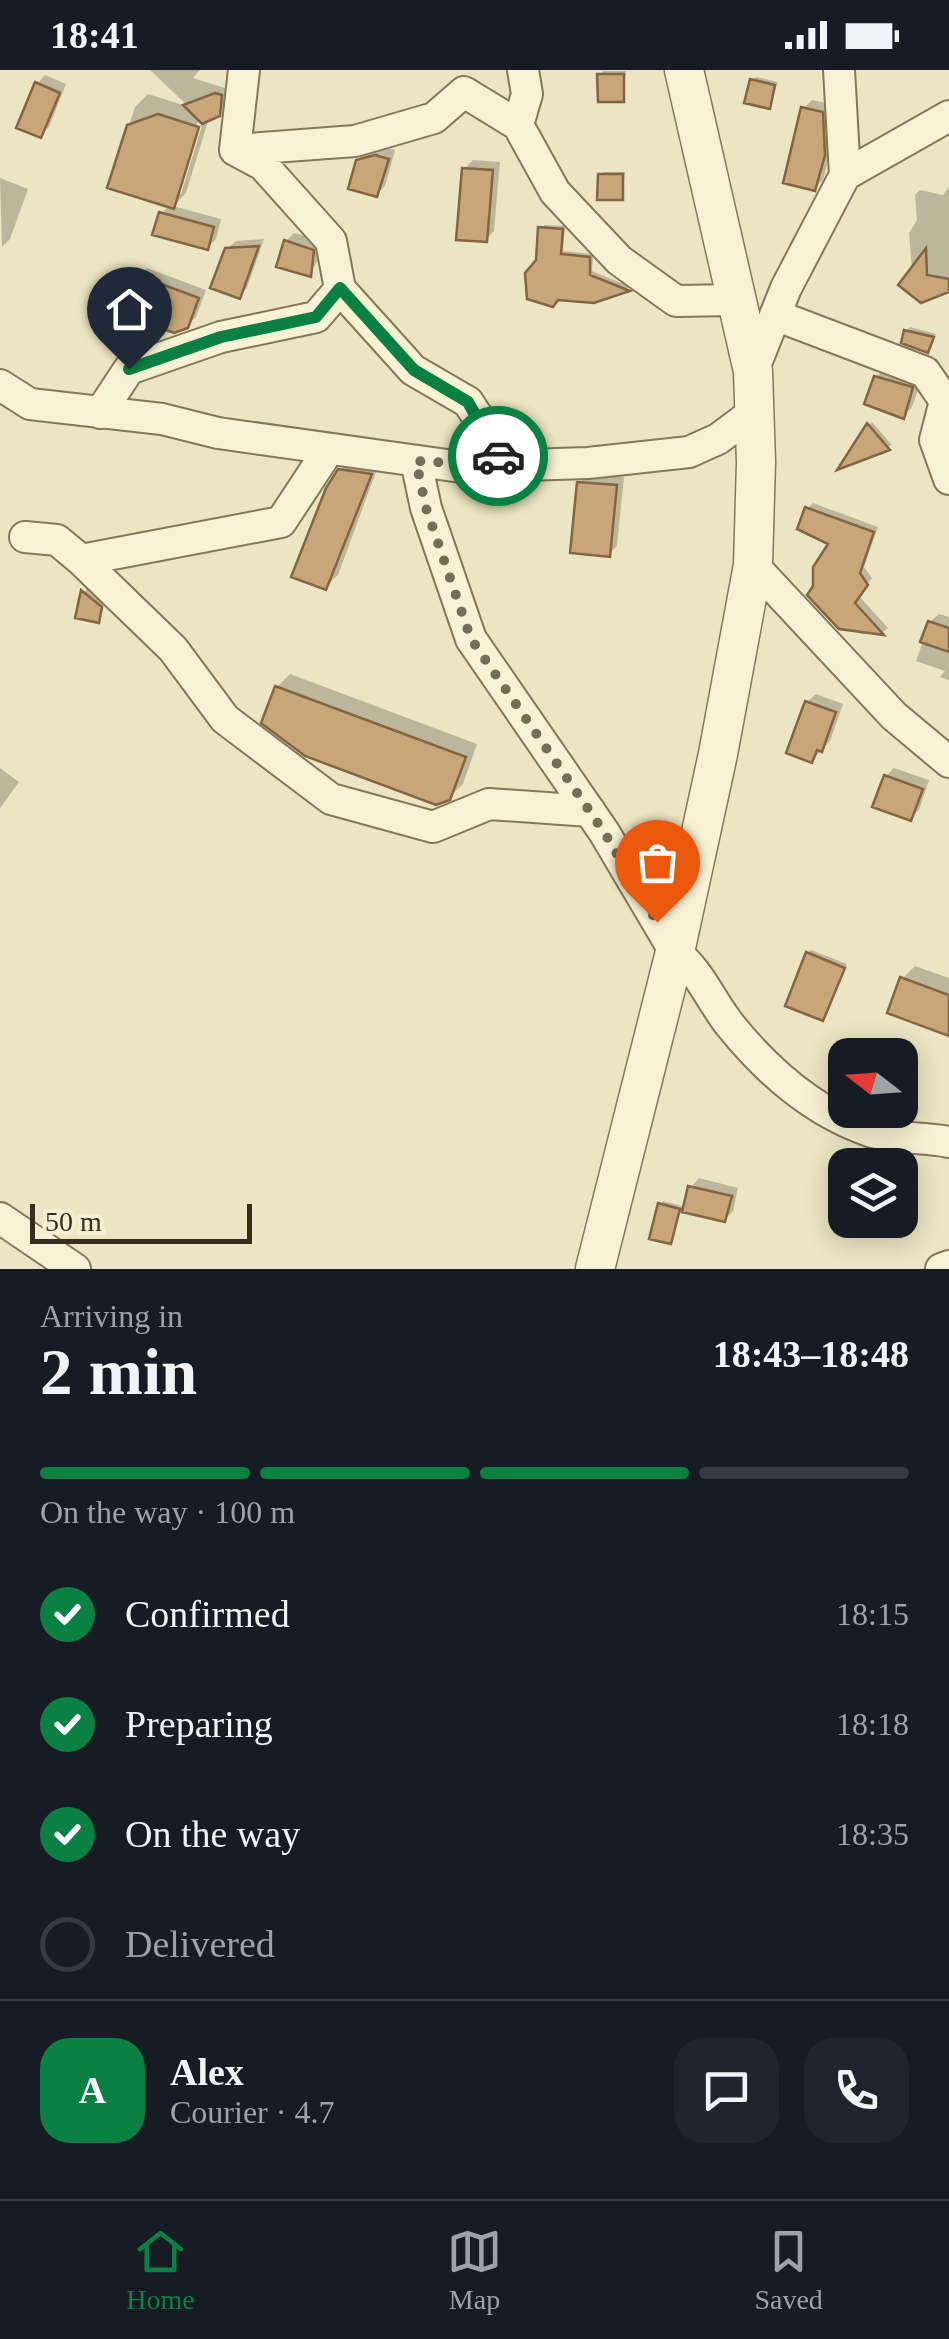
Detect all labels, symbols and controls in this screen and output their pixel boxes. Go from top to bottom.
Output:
text: 18:41 [50,14,139,56]
pin [87,267,172,370]
icon: home [102,282,157,337]
courier [448,406,548,506]
icon: car [471,429,526,484]
pin [615,820,700,923]
icon: bag [630,835,685,890]
north arrow [828,1038,918,1128]
map controls [828,1038,918,1238]
button: layers [828,1148,918,1238]
scale bar [30,1199,252,1244]
text: 50 m [45,1206,102,1237]
text: Arriving in [40,1298,183,1334]
text: 18:43–18:48 [713,1333,909,1375]
text: 2 min [40,1336,197,1408]
text: On the way · 100 m [40,1494,295,1530]
icon: check [40,1587,95,1642]
text: Confirmed [125,1593,290,1635]
text: 18:15 [836,1596,909,1632]
icon: check [40,1697,95,1752]
text: Preparing [125,1703,273,1745]
text: 18:18 [836,1706,909,1742]
icon: check [40,1807,95,1862]
text: On the way [125,1813,300,1855]
text: 18:35 [836,1816,909,1852]
text: Delivered [125,1923,275,1965]
button: chat [674,2038,779,2143]
button: phone [804,2038,909,2143]
text: Alex [170,2051,244,2093]
text: A [79,2069,106,2111]
text: Courier · 4.7 [170,2094,334,2130]
tab: Home [126,2224,195,2316]
tab: Map [447,2224,502,2316]
tab: Saved [754,2224,823,2316]

